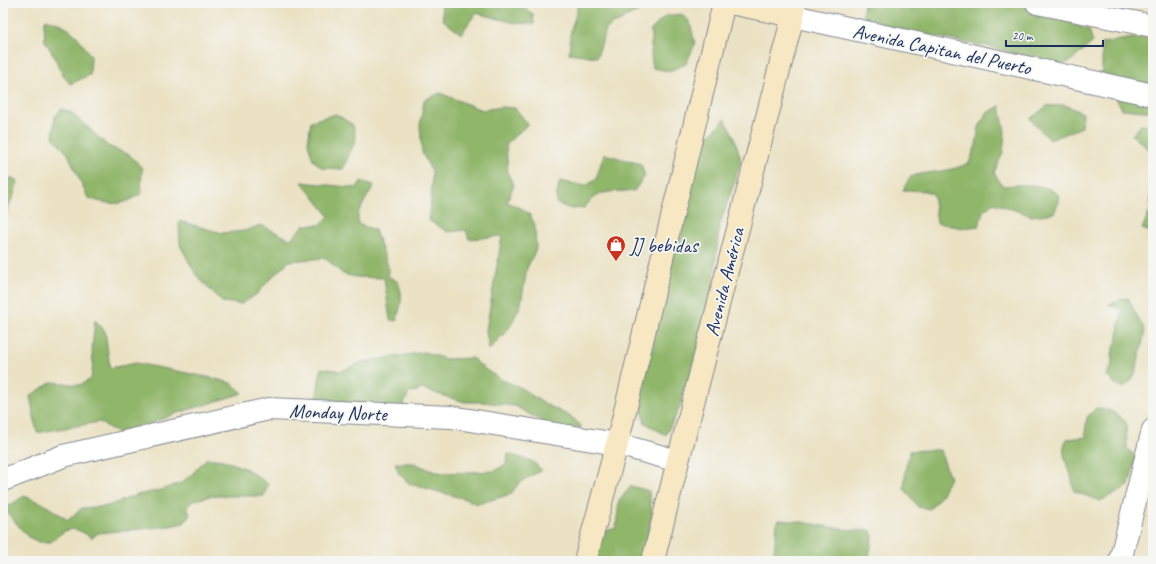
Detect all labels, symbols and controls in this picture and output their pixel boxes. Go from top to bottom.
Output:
street label: Avenida Capitan del Puerto [851,18,1034,81]
scale bar [1006,22,1103,48]
text: 20 m [1012,28,1034,44]
street label: Avenida América [699,224,750,339]
place label: JJ bebidas [629,233,700,258]
shop icon: JJ bebidas [605,234,627,262]
street label: Monday Norte [289,398,389,427]

